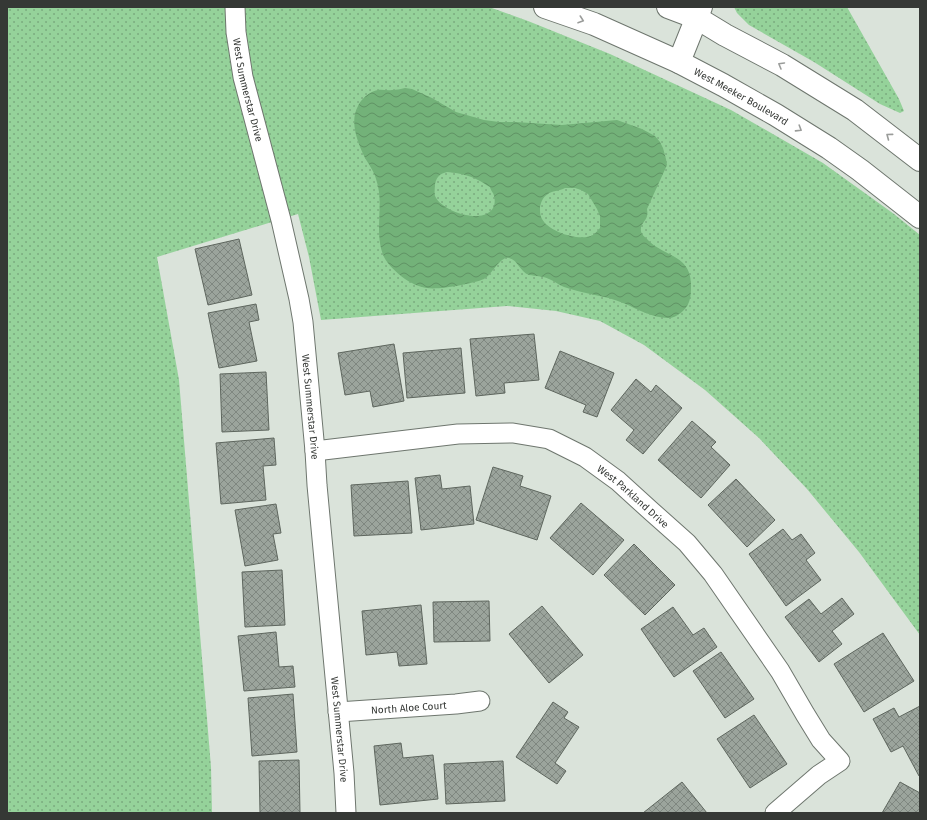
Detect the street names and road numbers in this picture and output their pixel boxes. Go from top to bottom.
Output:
street label: West Summerstar Drive [230,37,265,143]
street label: West Meeker Boulevard [692,66,790,128]
street label: West Summerstar Drive [299,354,320,460]
street label: West Parkland Drive [595,463,671,531]
street label: West Summerstar Drive [328,676,349,783]
street label: North Aloe Court [371,700,448,717]

